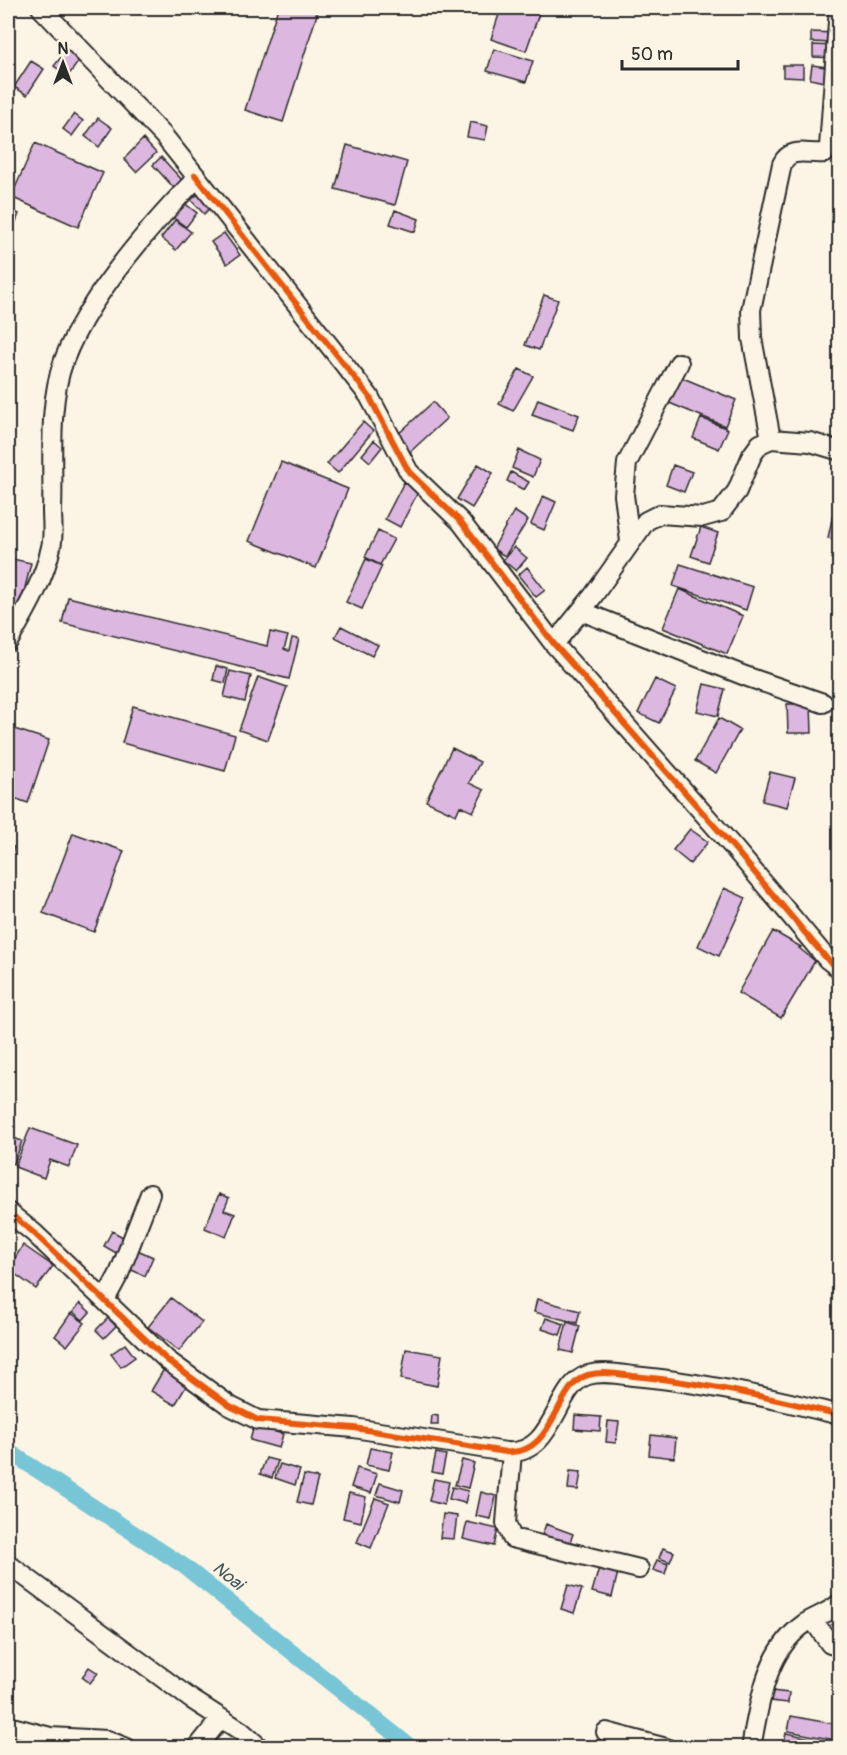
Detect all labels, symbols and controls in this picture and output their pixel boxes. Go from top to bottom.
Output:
north arrow [33,33,93,93]
scale bar [622,33,738,71]
text: N [58,39,69,59]
text: 50 m [631,43,673,66]
water label: Noai [208,1557,250,1597]

